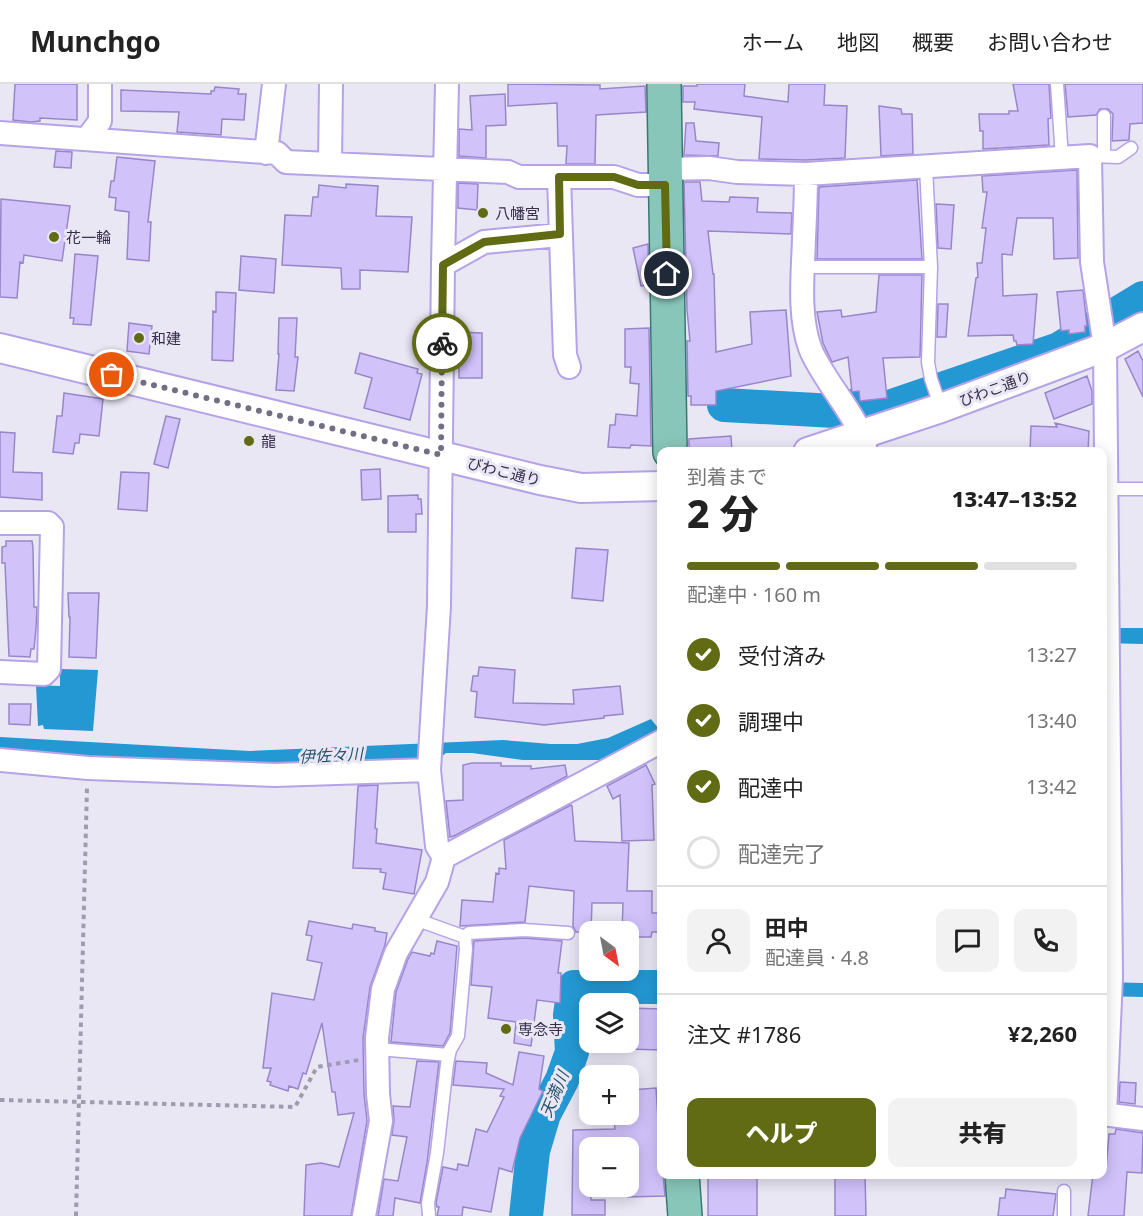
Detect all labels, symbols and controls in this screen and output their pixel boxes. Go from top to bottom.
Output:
text: Munchgo [30,22,161,60]
text: ホーム [742,28,804,56]
text: 地図 [837,28,879,56]
text: 概要 [912,28,954,56]
text: お問い合わせ [987,28,1113,56]
place label: 八幡宮 [495,203,540,223]
marker: 八幡宮 [476,206,490,220]
place label: 花一輪 [66,227,111,247]
marker: 花一輪 [47,230,61,244]
pin [641,248,692,299]
icon: home [650,257,683,290]
courier [412,313,472,373]
icon: bike [426,327,459,360]
place label: 和建 [151,328,181,348]
marker: 和建 [132,331,146,345]
pin [86,349,137,400]
icon: bag [95,358,128,391]
street label: びわこ通り [956,366,1034,410]
place label: 龍 [261,431,276,451]
marker: 龍 [242,434,256,448]
street label: びわこ通り [465,452,543,490]
text: 到着まで [687,463,767,490]
text: 13:47–13:52 [952,483,1077,513]
text: 2 分 [687,486,759,539]
text: 配達中 · 160 m [687,581,821,608]
icon: check [687,638,720,671]
text: 受付済み [738,640,826,670]
text: 13:27 [1026,641,1077,668]
icon: check [687,704,720,737]
text: 調理中 [738,706,804,736]
text: 13:40 [1026,707,1077,734]
water label: 伊佐々川 [298,742,366,768]
icon: check [687,770,720,803]
text: 配達中 [738,772,804,802]
text: 13:42 [1026,773,1077,800]
text: 配達完了 [738,838,826,868]
button: person [687,909,750,972]
button: chat [936,909,999,972]
button: phone [1014,909,1077,972]
text: 田中 [765,912,809,942]
north arrow [579,921,639,981]
map controls [579,921,639,1197]
text: 配達員 · 4.8 [765,944,869,971]
button: layers [579,993,639,1053]
text: ¥2,260 [1008,1018,1077,1048]
place label: 専念寺 [518,1019,563,1039]
text: 注文 #1786 [687,1019,801,1049]
marker: 専念寺 [499,1022,513,1036]
button: + [579,1065,639,1125]
water label: 天満川 [534,1066,574,1120]
button: ヘルプ [687,1098,876,1167]
button: 共有 [888,1098,1077,1167]
button: − [579,1137,639,1197]

